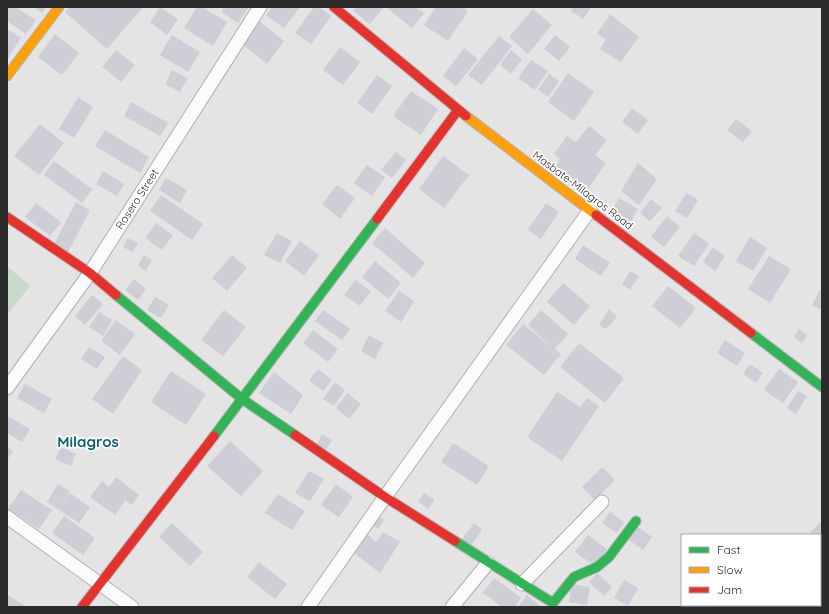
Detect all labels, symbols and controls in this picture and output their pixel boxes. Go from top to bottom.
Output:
street label: Masbate-Milagros Road [530,148,636,232]
street label: Rosero Street [112,166,162,232]
district label: Milagros [57,432,119,451]
legend [681,534,821,606]
text: Fast [717,542,741,557]
text: Slow [717,562,743,577]
text: Jam [717,582,742,597]

